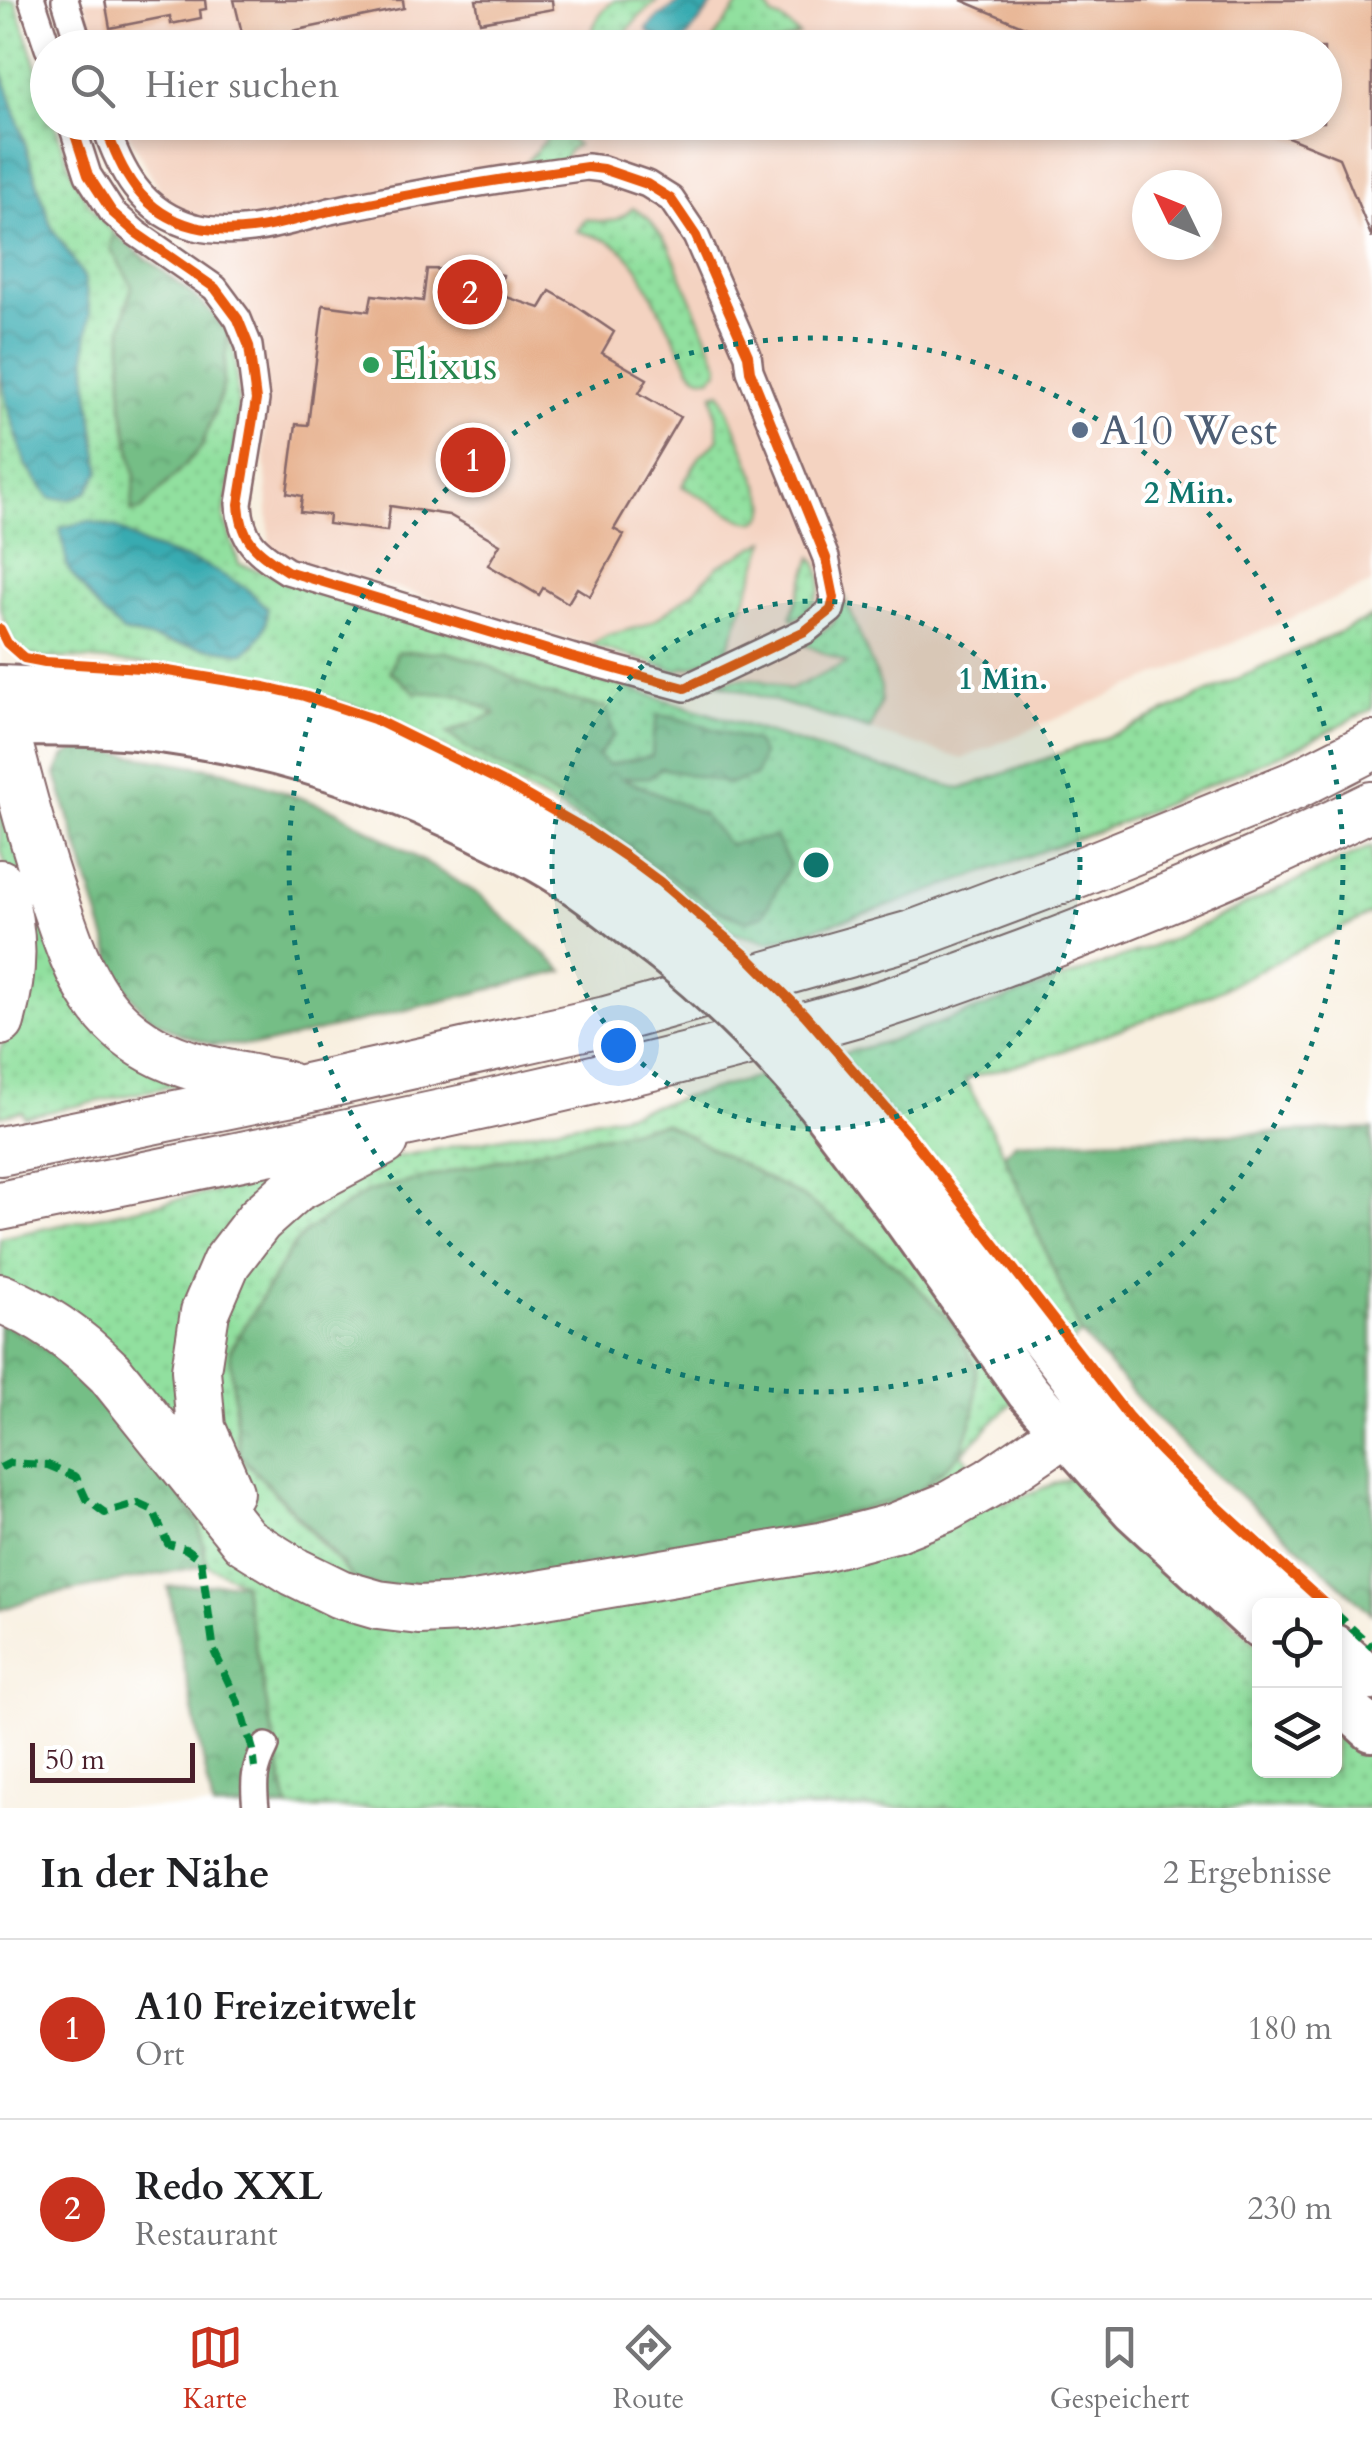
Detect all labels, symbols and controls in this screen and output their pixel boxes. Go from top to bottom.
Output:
search box [30,30,1342,140]
icon: search [65,58,120,113]
text: Hier suchen [145,59,339,111]
north arrow [1132,170,1222,260]
pin: 2 [438,254,502,330]
place label: Elixus [391,337,497,394]
marker: Elixus [360,354,382,376]
place label: A10 West [1100,402,1277,459]
marker: A10 West [1069,419,1091,441]
pin: 1 [440,422,506,498]
text: 2 Min. [1144,473,1234,514]
text: 1 Min. [958,659,1048,700]
centre of rings [798,847,834,883]
your location [593,1020,644,1071]
map controls [1252,1598,1342,1778]
button: locate [1252,1598,1342,1688]
button: layers [1252,1688,1342,1778]
scale bar [30,1738,195,1782]
text: 50 m [45,1741,105,1779]
text: In der Nähe [40,1845,270,1902]
text: 2 Ergebnisse [1163,1851,1332,1895]
text: A10 Freizeitwelt [135,1981,416,2033]
text: 1 [64,2007,81,2051]
text: 180 m [1247,2007,1332,2051]
text: Ort [135,2033,184,2077]
text: Redo XXL [135,2161,322,2213]
text: 2 [64,2187,81,2231]
text: 230 m [1247,2187,1332,2231]
text: Restaurant [135,2213,278,2257]
tab: Karte [183,2320,247,2418]
tab: Route [613,2320,684,2418]
tab: Gespeichert [1050,2320,1189,2418]

